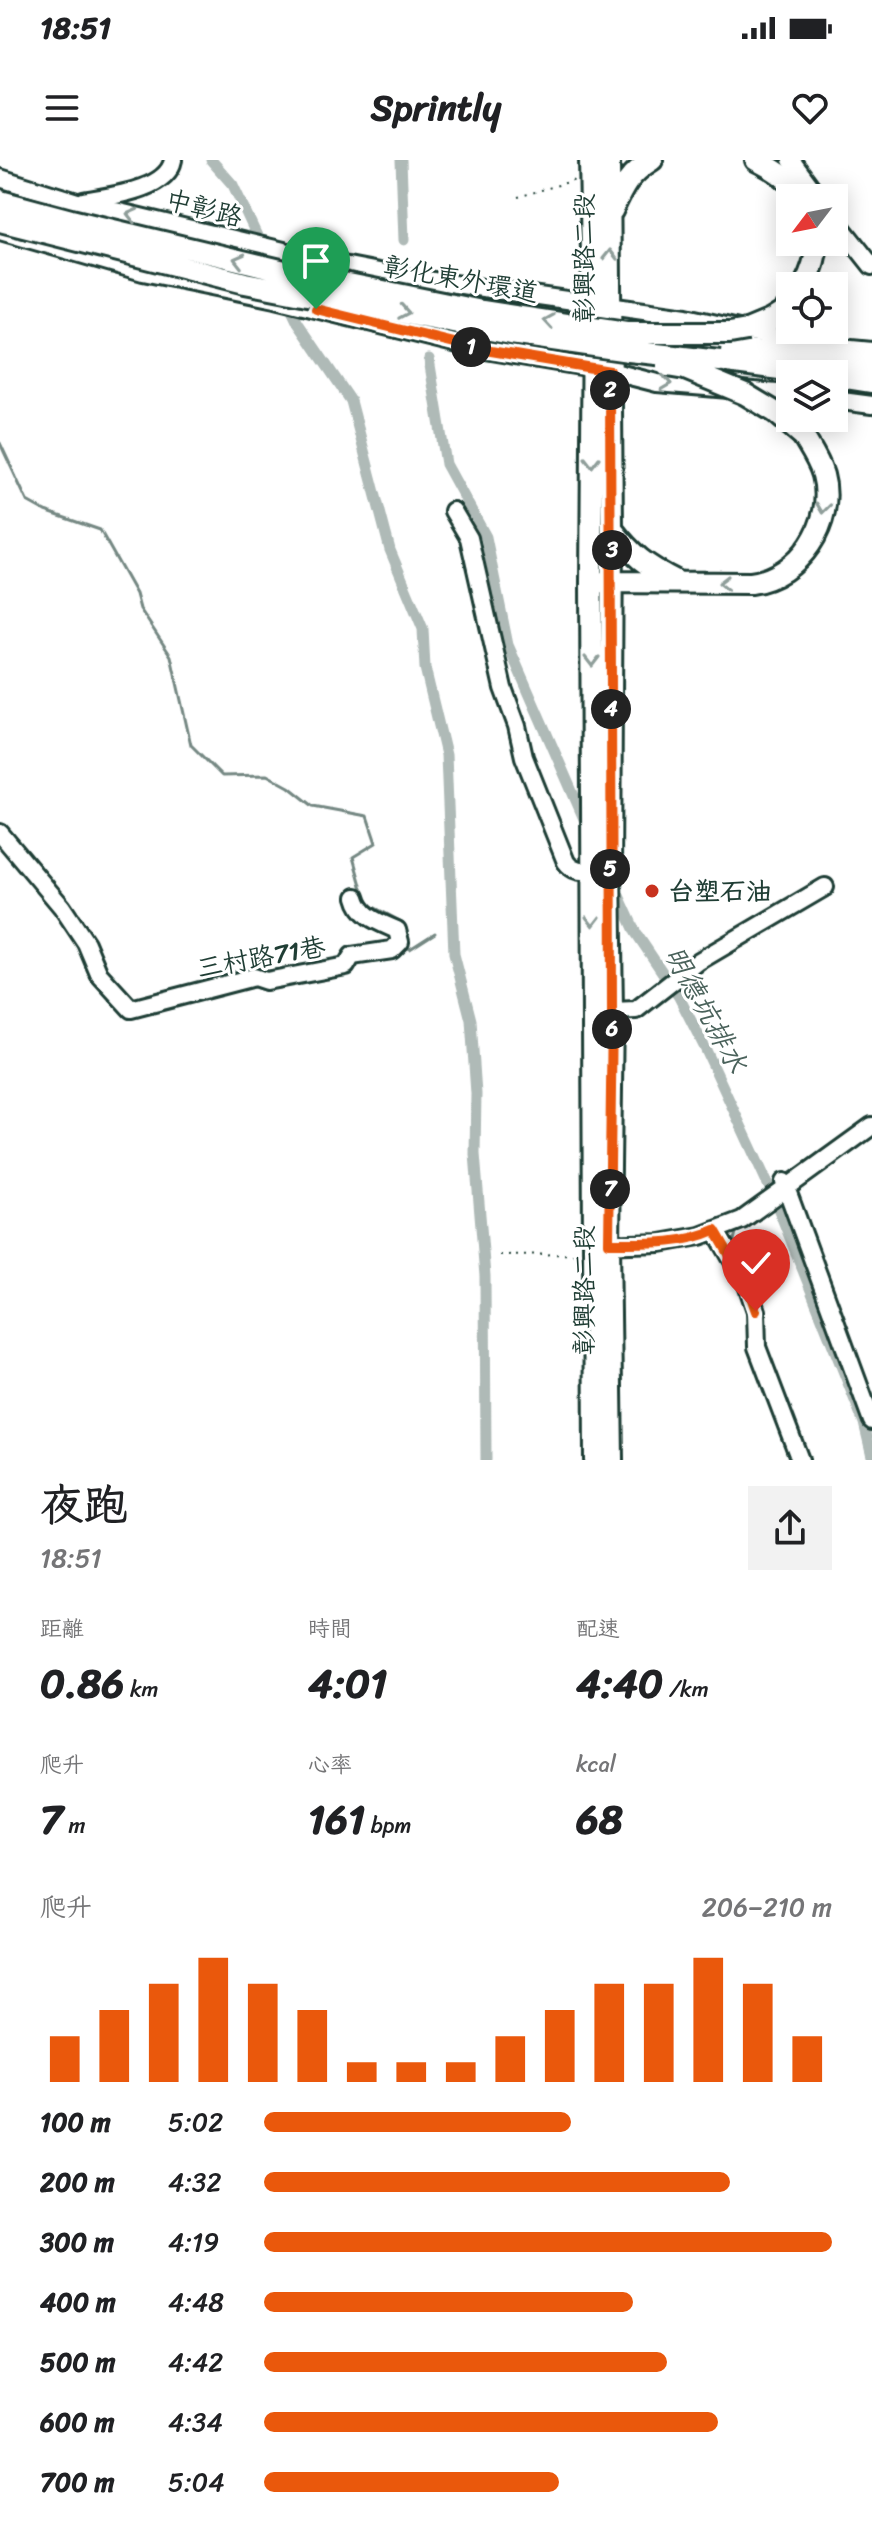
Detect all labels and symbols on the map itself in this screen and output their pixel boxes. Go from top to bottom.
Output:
street label: 中彰路 [161,176,247,240]
north arrow [776,184,848,256]
street label: 彰興路二段 [561,193,607,323]
one-way arrow [126,208,139,225]
pin [282,227,350,309]
street label: 彰化東外環道 [380,243,542,315]
one-way arrow [601,248,619,261]
one-way arrow [233,253,246,270]
one-way arrow [397,303,410,320]
one-way arrow [542,313,556,330]
pin: 1 [451,327,491,367]
pin: 2 [590,370,630,410]
one-way arrow [660,374,673,391]
one-way arrow [584,456,601,469]
one-way arrow [814,502,831,515]
pin: 3 [592,530,632,570]
one-way arrow [717,574,730,592]
one-way arrow [583,655,601,668]
pin: 4 [591,689,631,729]
pin: 5 [590,849,630,889]
place label: 台塑石油 [668,868,772,914]
marker: 台塑石油 [643,882,661,900]
one-way arrow [584,915,602,928]
street label: 三村路71巷 [193,923,329,991]
water label: 明德坑排水 [651,936,762,1083]
pin: 6 [592,1009,632,1049]
pin: 7 [590,1169,630,1209]
street label: 彰興路二段 [561,1225,607,1355]
pin [722,1229,790,1311]

